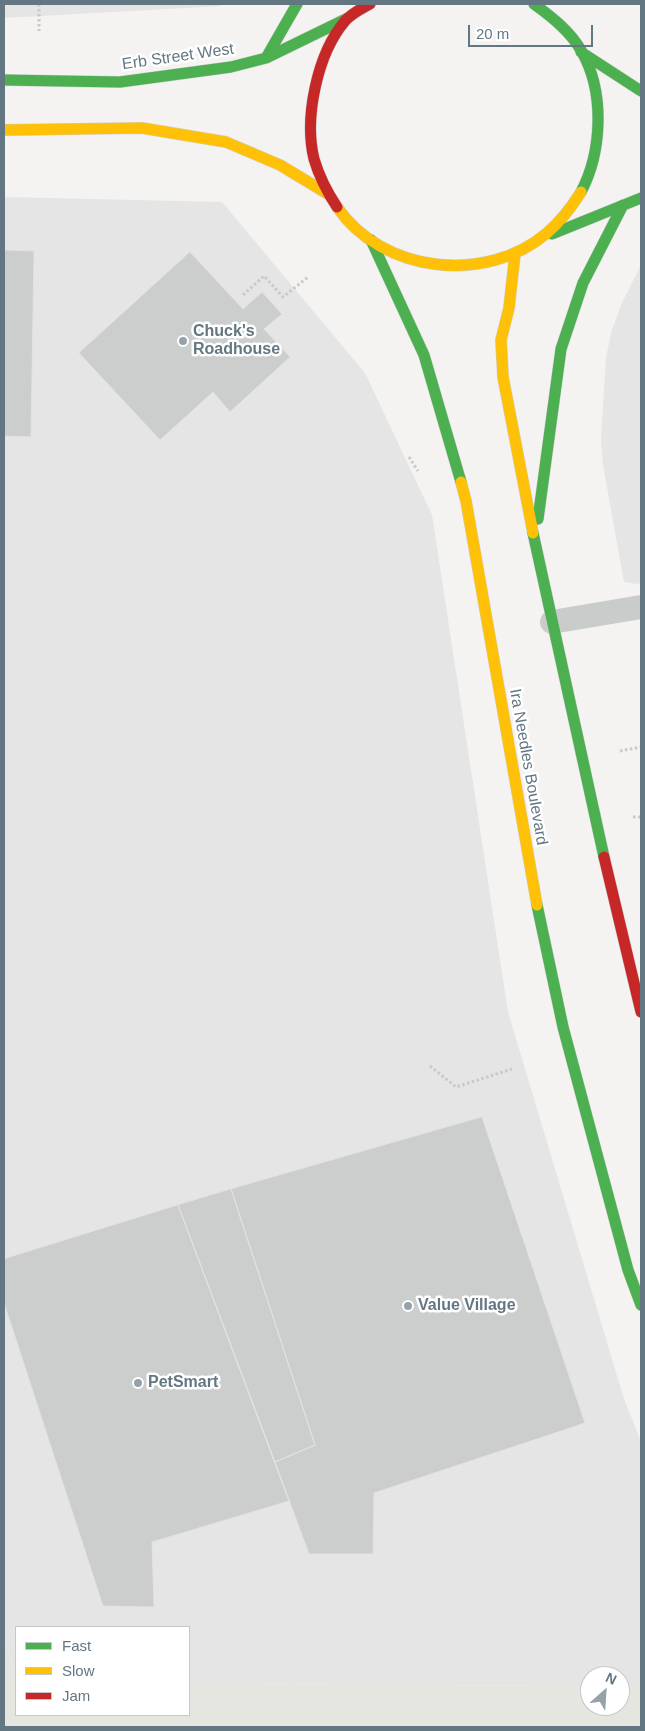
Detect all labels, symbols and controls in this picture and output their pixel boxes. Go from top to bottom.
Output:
scale bar [470,15,595,47]
text: 20 m [476,25,509,42]
street label: Erb Street West [121,40,235,74]
place label: Chuck's Roadhouse [193,322,280,360]
marker: Chuck's Roadhouse [177,335,189,347]
street label: Ira Needles Boulevard [505,687,551,847]
place label: Value Village [418,1296,516,1316]
marker: Value Village [402,1300,414,1312]
place label: PetSmart [148,1373,218,1393]
marker: PetSmart [132,1377,144,1389]
legend [15,1626,190,1716]
text: Fast [62,1637,91,1654]
text: Slow [62,1662,95,1679]
north arrow [580,1666,630,1716]
text: N [603,1669,619,1688]
text: Jam [62,1687,90,1704]

